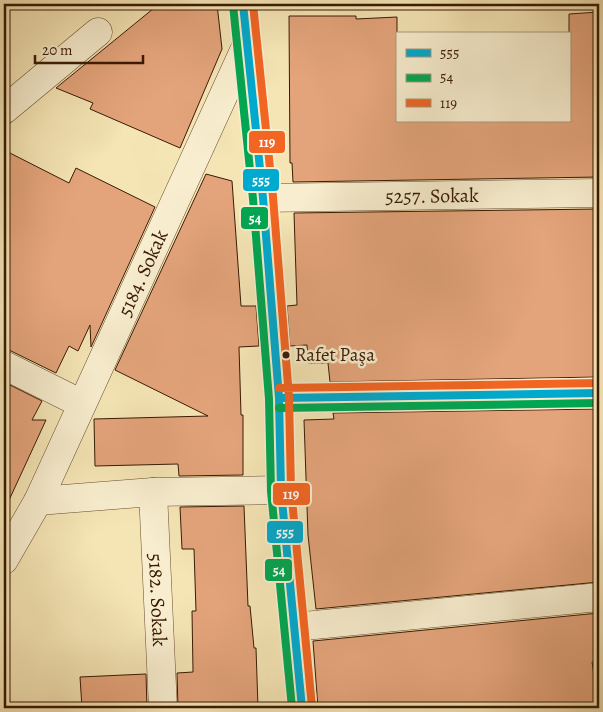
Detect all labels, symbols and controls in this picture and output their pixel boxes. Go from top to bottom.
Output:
scale bar [35,32,142,64]
legend [396,32,570,122]
text: 20 m [42,40,73,60]
text: 555 [440,43,459,63]
text: 54 [440,67,453,87]
text: 119 [440,93,457,113]
line badge: 119 [248,130,286,154]
text: 119 [259,133,276,152]
line badge: 555 [242,168,280,192]
text: 555 [252,171,270,190]
street label: 5257. Sokak [385,181,479,210]
line badge: 54 [240,206,269,230]
text: 54 [249,209,262,228]
street label: 5184. Sokak [111,225,174,321]
place label: Rafet Paşa [295,342,375,368]
marker: Rafet Paşa [281,350,291,360]
line badge: 119 [272,482,311,506]
text: 119 [283,485,300,504]
line badge: 555 [266,520,304,544]
text: 555 [276,523,294,542]
street label: 5182. Sokak [142,553,174,647]
line badge: 54 [264,558,293,582]
text: 54 [273,561,286,580]

